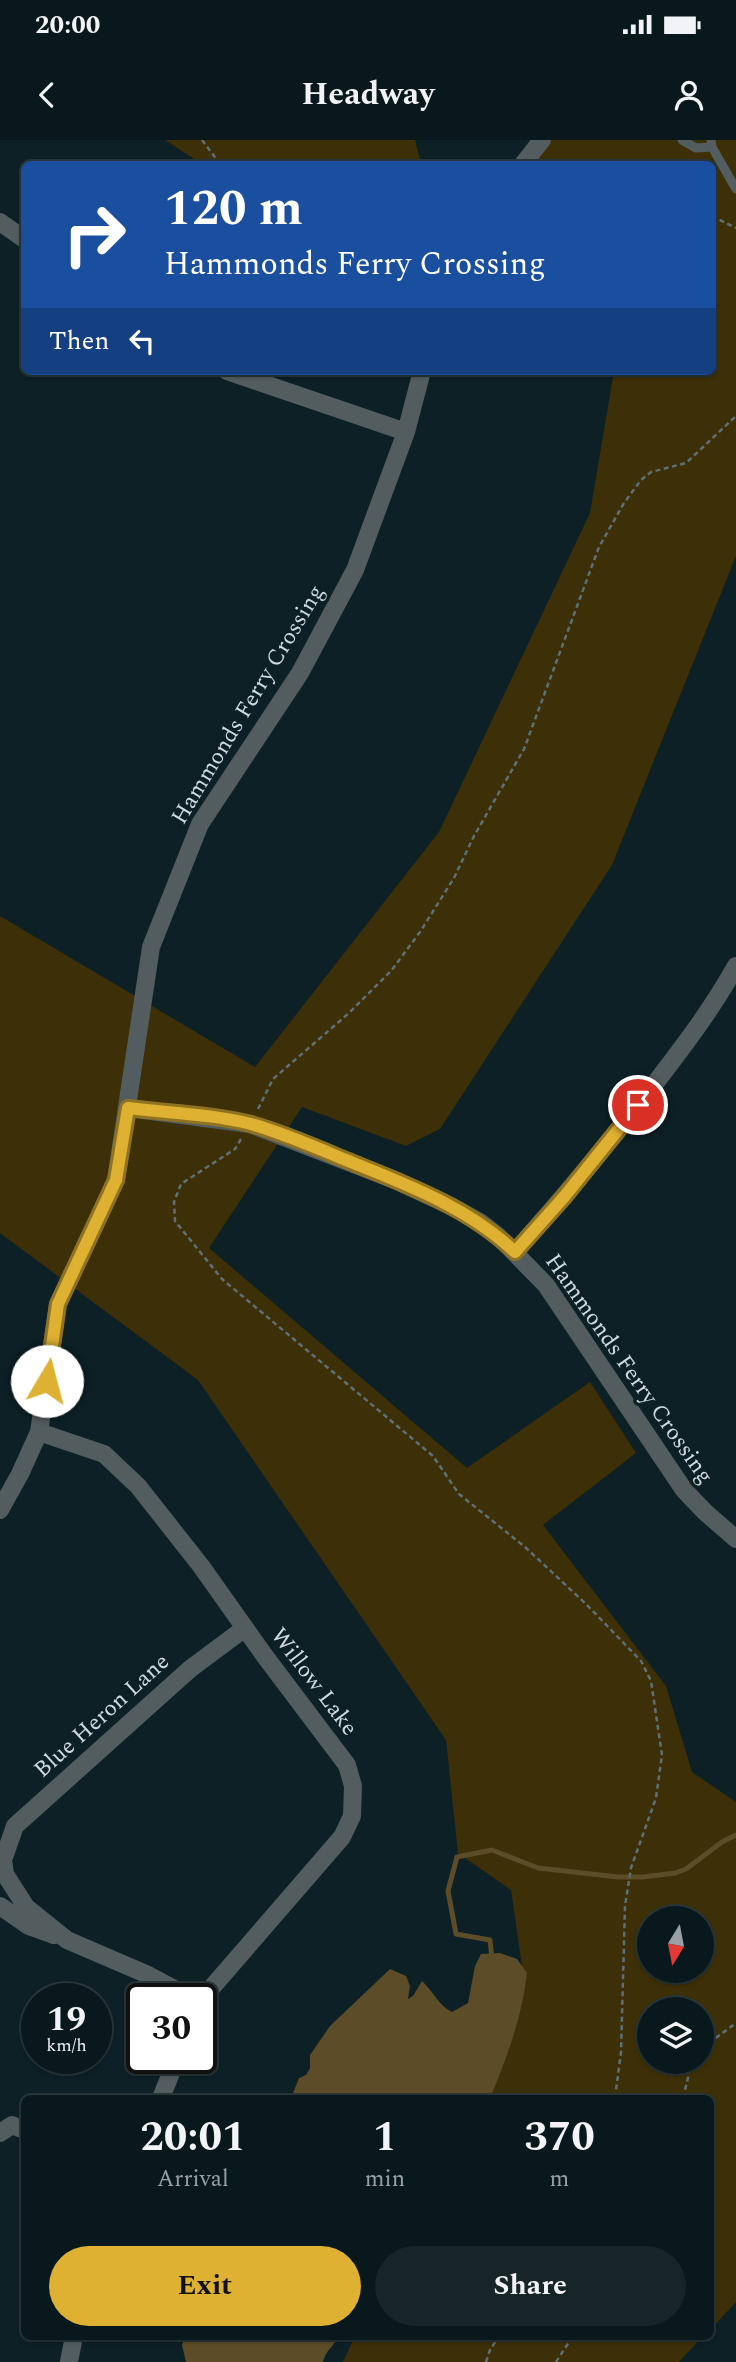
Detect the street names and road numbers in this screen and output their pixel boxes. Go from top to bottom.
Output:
street label: Hammonds Ferry Crossing [163,578,334,831]
street label: Hammonds Ferry Crossing [536,1246,722,1491]
street label: Willow Lake [261,1620,366,1743]
street label: Blue Heron Lane [26,1645,178,1787]

